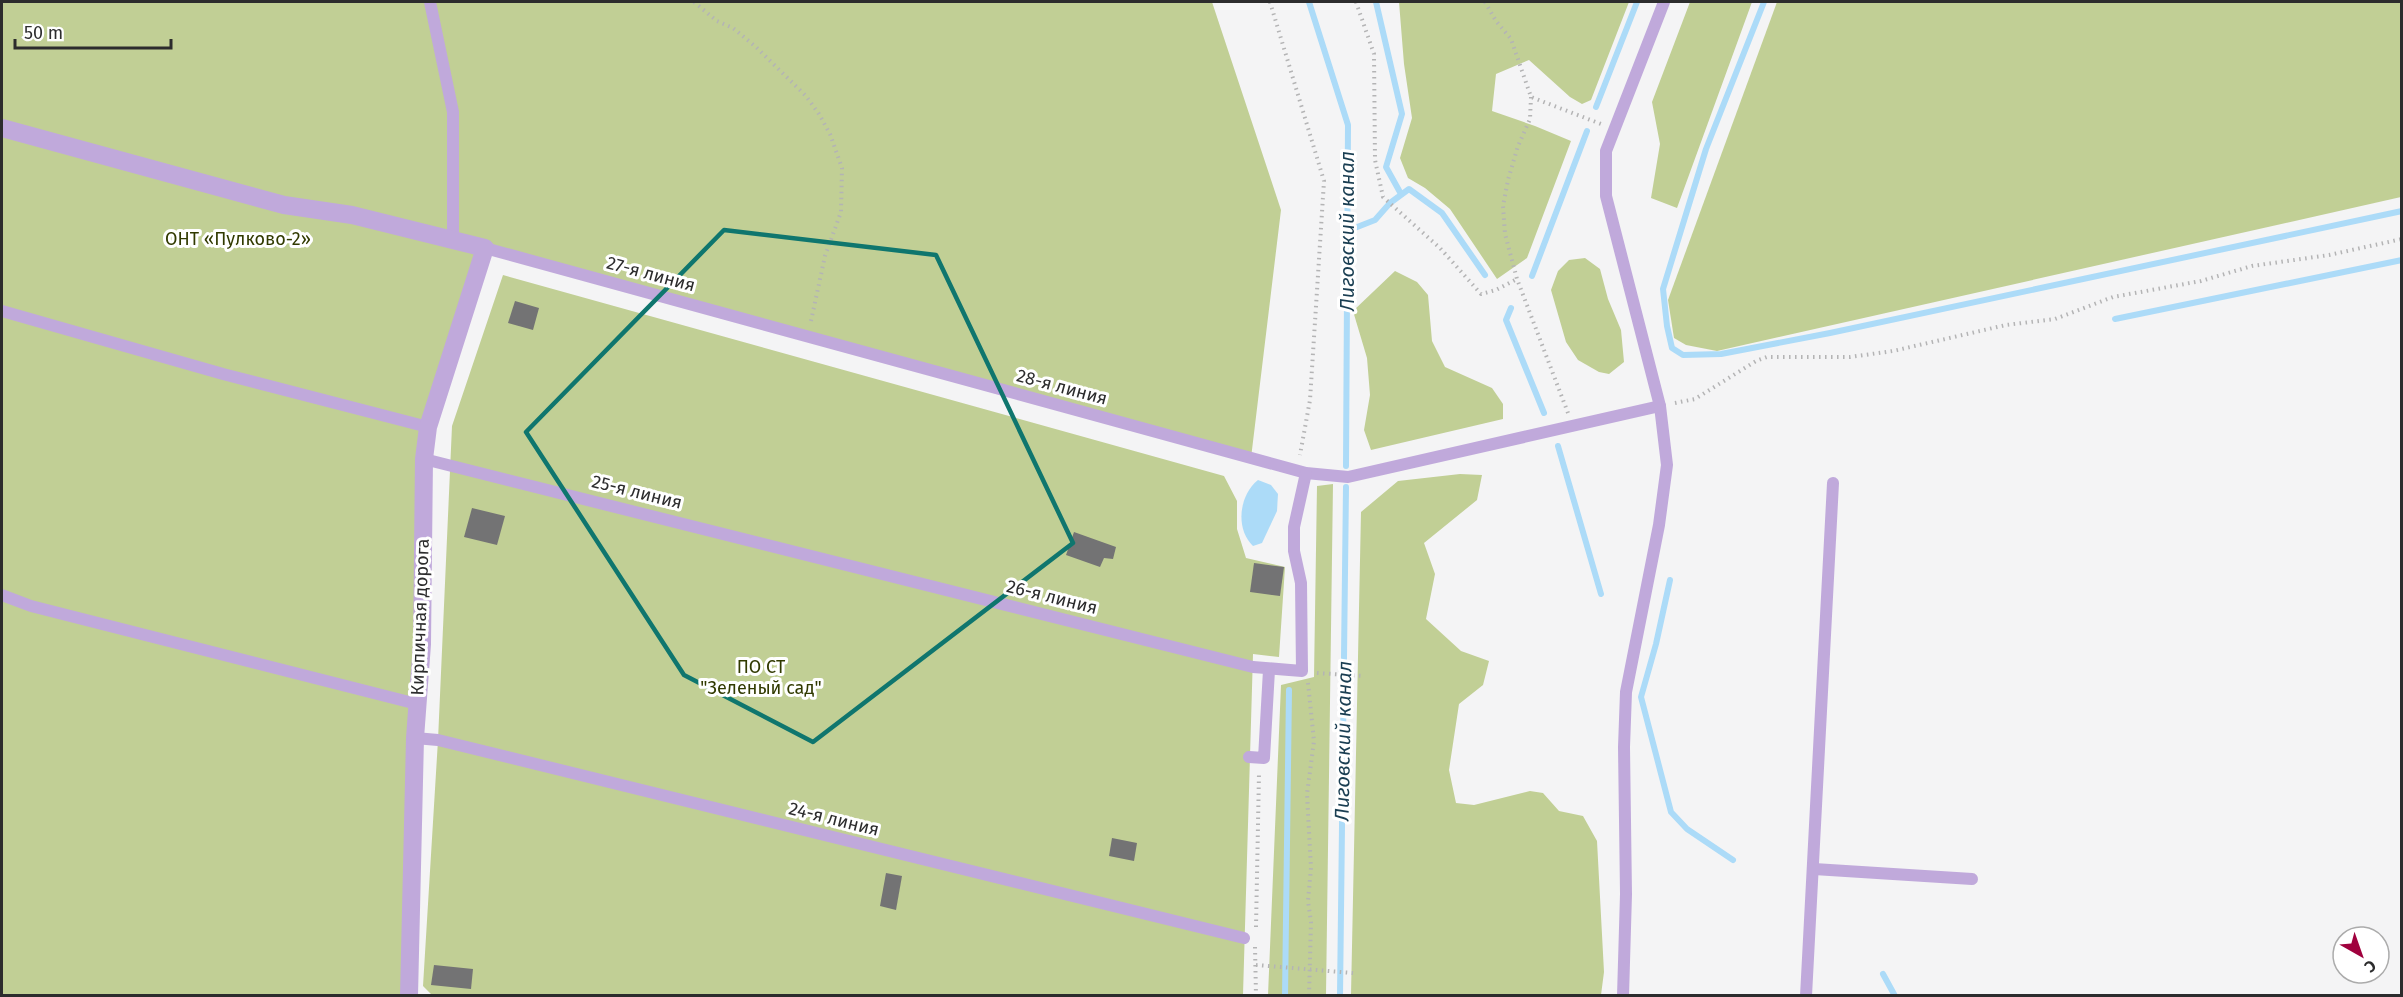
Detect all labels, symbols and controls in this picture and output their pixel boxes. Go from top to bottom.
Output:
scale bar [15,12,171,50]
text: 50 m [24,22,63,44]
water label: Лиговский канал [1335,151,1359,312]
park label: ОНТ «Пулково-2» [165,228,311,250]
street label: 27-я линия [604,252,698,296]
street label: 28-я линия [1014,364,1110,410]
street label: 25-я линия [590,470,684,514]
street label: Кирпичная дорога [406,538,434,696]
street label: 26-я линия [1004,575,1100,619]
park label: ПО СТ "Зеленый сад" [700,656,822,699]
water label: Лиговский канал [1330,661,1356,822]
street label: 24-я линия [787,797,881,841]
north arrow [2331,925,2391,985]
text: С [2360,956,2380,977]

